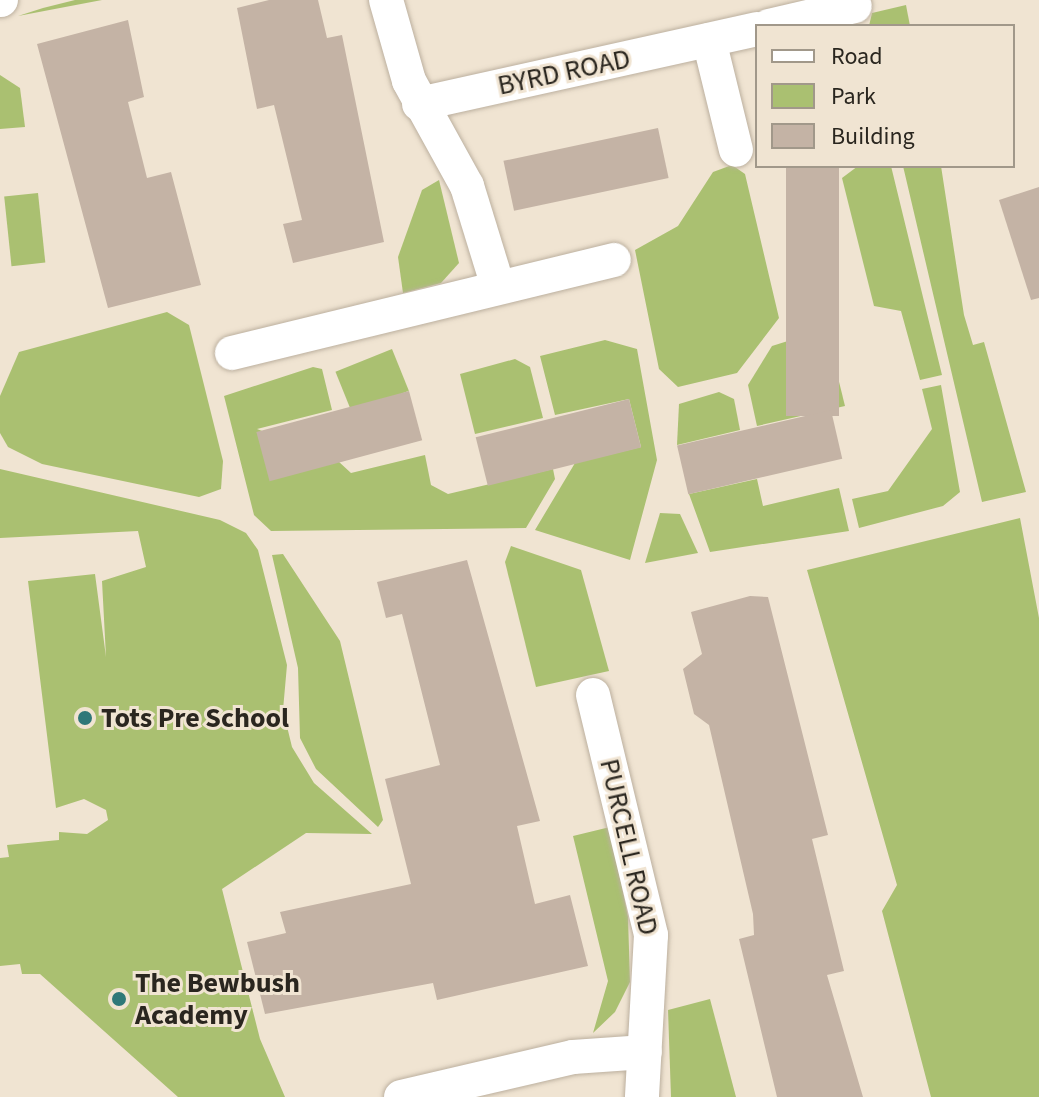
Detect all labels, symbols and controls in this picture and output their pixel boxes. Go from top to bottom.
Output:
legend [755,24,1015,168]
text: Road [831,39,883,74]
street label: BYRD ROAD [495,42,633,102]
text: Park [831,79,876,114]
text: Building [831,119,915,154]
place label: Tots Pre School [101,701,289,735]
marker: Tots Pre School [76,709,94,727]
street label: PURCELL ROAD [592,755,666,939]
place label: The Bewbush Academy [135,966,300,1032]
marker: The Bewbush Academy [110,990,128,1008]

